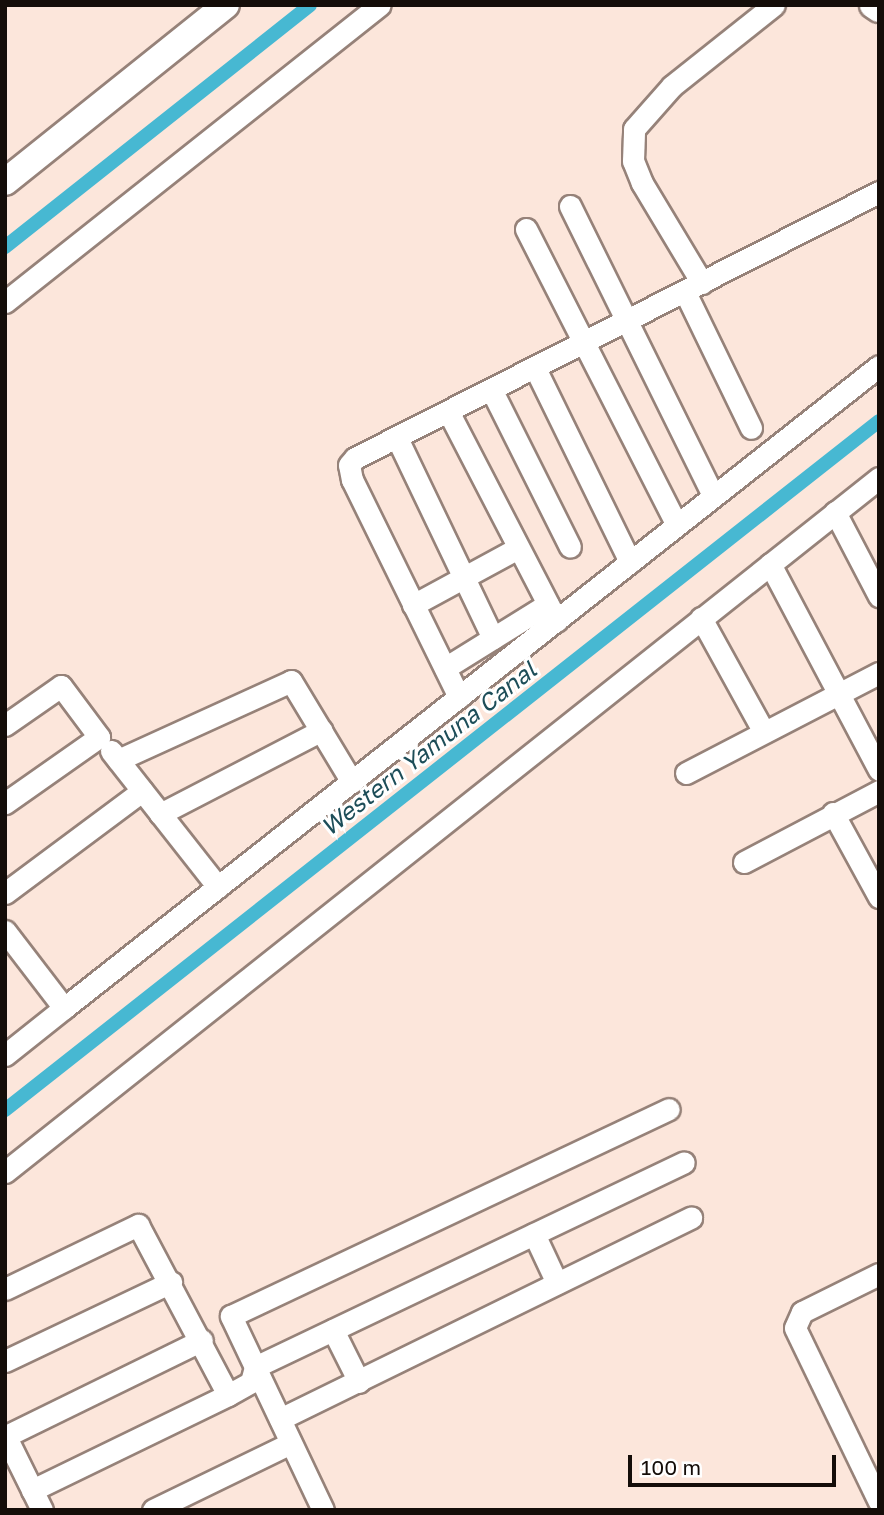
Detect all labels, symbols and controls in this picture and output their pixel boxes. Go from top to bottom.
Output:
water label: Western Yamuna Canal [315,655,541,841]
scale bar [632,1442,840,1486]
text: 100 m [641,1454,701,1480]

